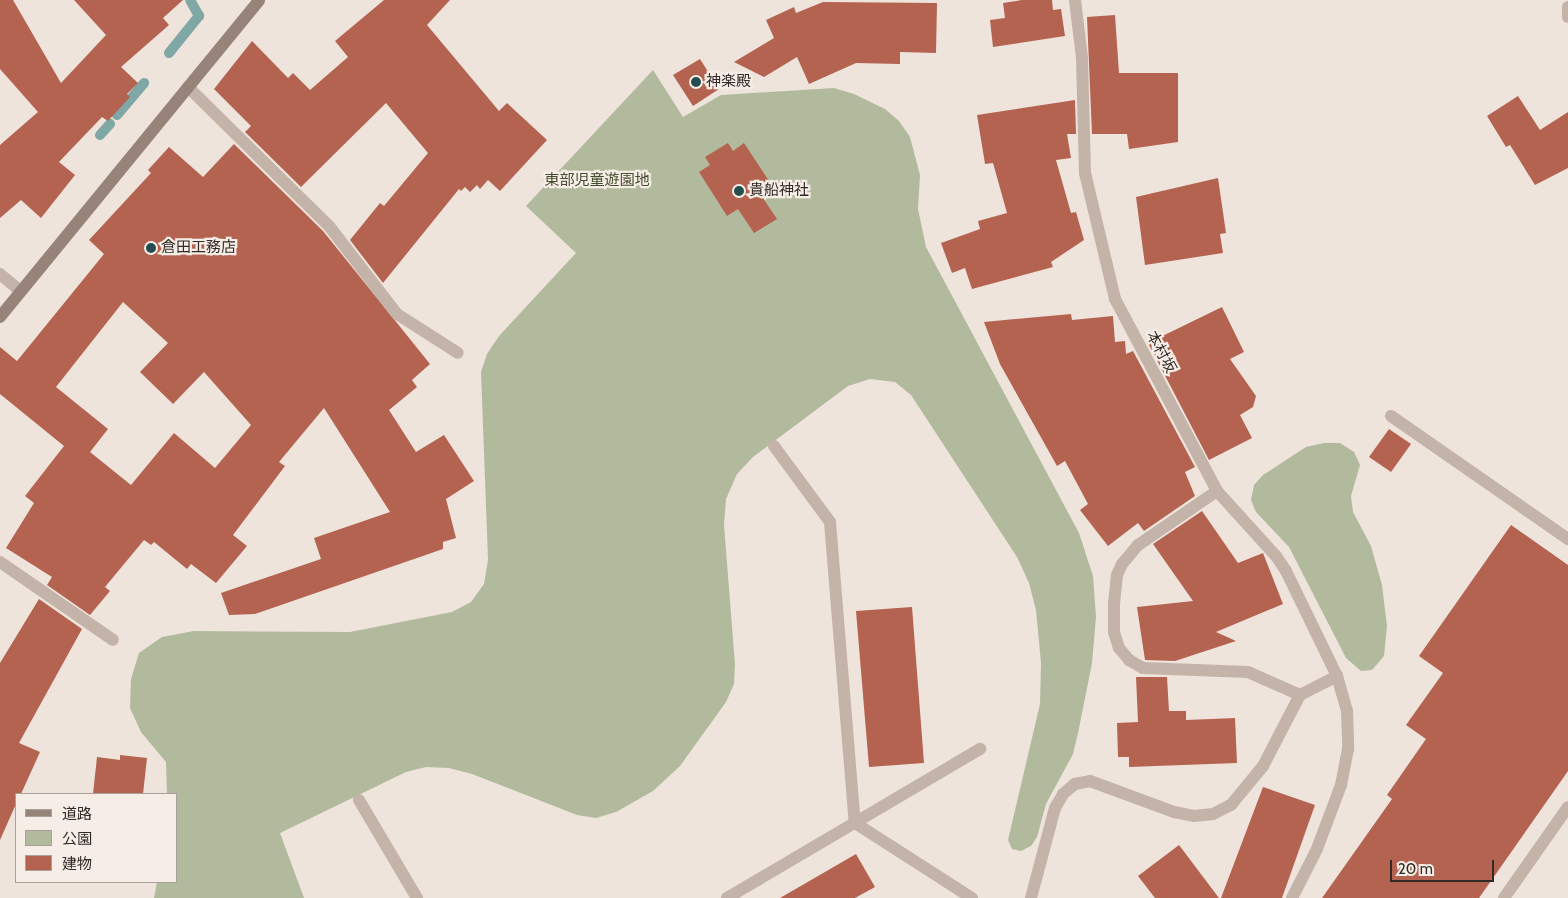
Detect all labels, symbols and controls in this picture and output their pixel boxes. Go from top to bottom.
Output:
place label: 神楽殿 [706,73,751,91]
marker: 神楽殿 [690,76,702,88]
park label: 東部児童遊園地 [545,172,649,190]
place label: 貴船神社 [749,182,809,200]
marker: 貴船神社 [733,185,745,197]
place label: 倉田工務店 [161,239,236,257]
marker: 倉田工務店 [145,242,157,254]
street label: 本村坂 [1142,328,1180,376]
legend [15,793,178,883]
text: 道路 [62,805,92,823]
text: 公園 [62,830,92,848]
scale bar [1393,850,1497,882]
text: 建物 [62,855,92,873]
text: 20 m [1398,860,1433,878]

